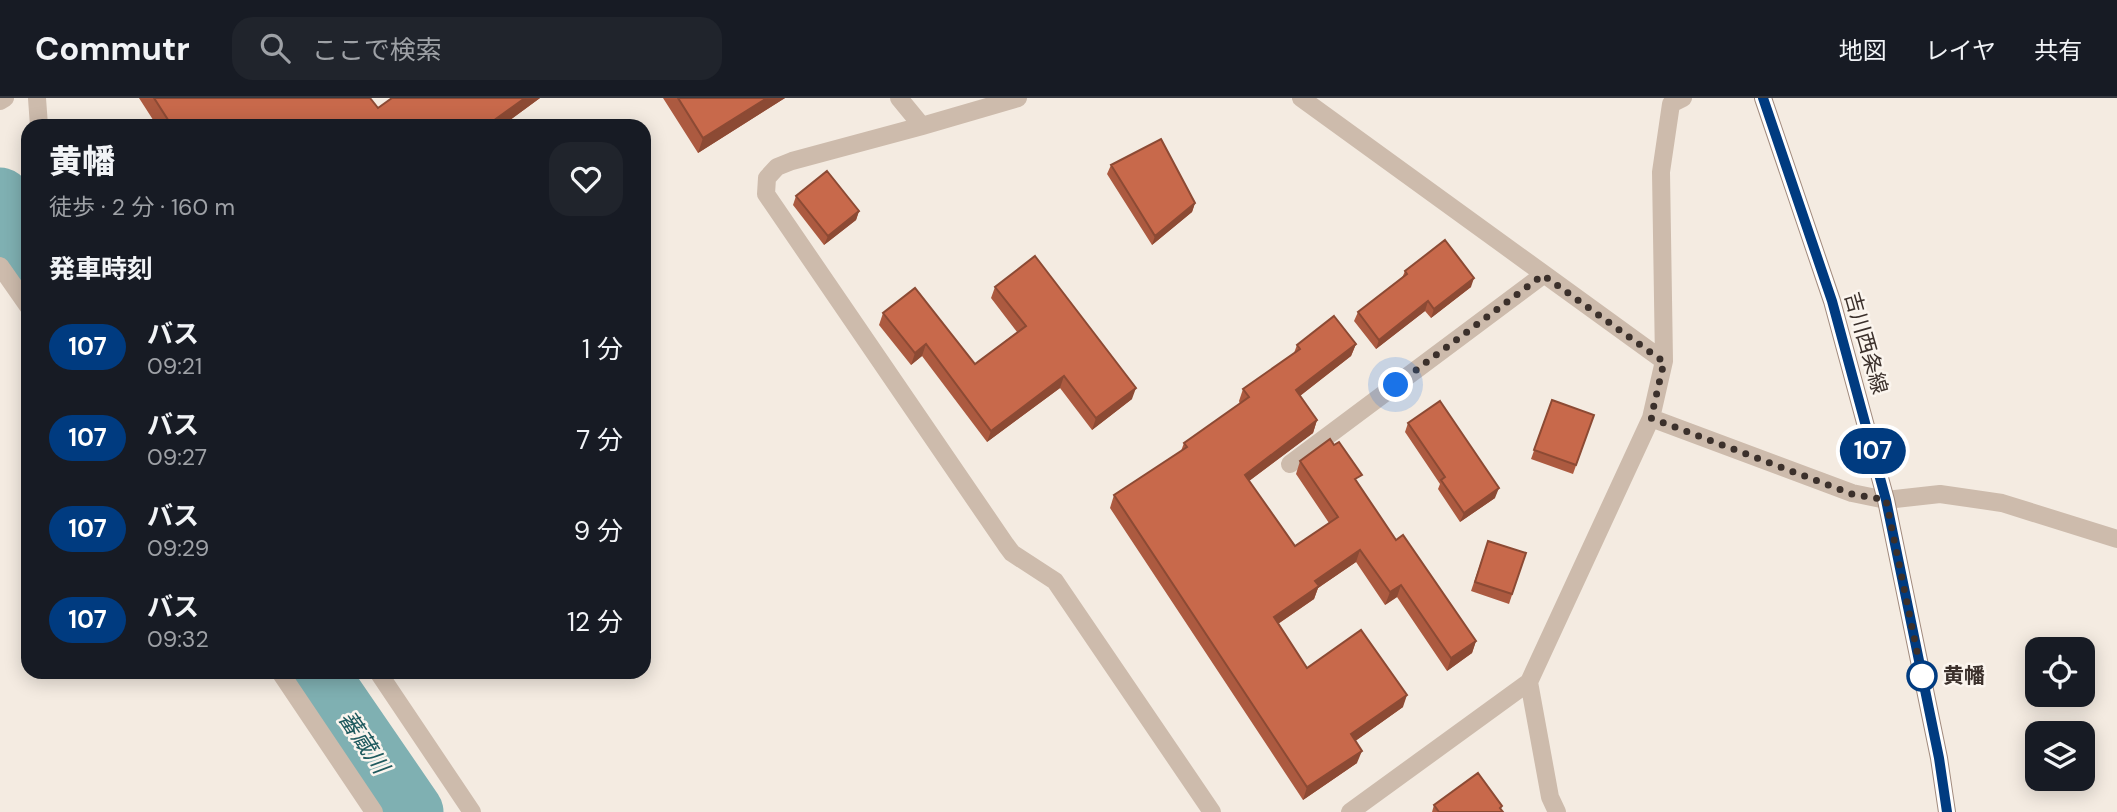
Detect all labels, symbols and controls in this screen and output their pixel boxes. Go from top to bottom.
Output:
search box [232,17,722,80]
text: Commutr [35,27,190,70]
icon: search [256,29,294,67]
text: ここで検索 [312,33,442,67]
text: 地図 [1839,35,1887,66]
text: レイヤ [1925,35,1996,66]
text: 共有 [2034,35,2082,66]
text: 黄幡 [49,140,115,183]
button: heart [549,142,623,216]
text: 徒歩 · 2 分 · 160 m [49,192,235,222]
text: 発車時刻 [49,252,153,286]
street label: 吉川西条線 [1838,289,1894,397]
text: バス [147,317,199,351]
text: 107 [68,331,107,362]
text: 1 分 [582,332,623,366]
text: 09:21 [147,351,202,381]
your location [1378,367,1413,402]
text: バス [147,408,199,442]
text: 107 [68,422,107,453]
text: 7 分 [576,423,623,457]
line badge: 107 [1833,428,1913,474]
text: 107 [1854,435,1892,466]
text: 09:27 [147,442,207,472]
text: バス [147,499,199,533]
text: 107 [68,513,107,544]
text: 9 分 [574,514,623,548]
text: 09:29 [147,533,209,563]
text: バス [147,590,199,624]
text: 107 [68,604,107,635]
text: 12 分 [567,605,623,639]
text: 09:32 [147,624,209,654]
map controls [2025,637,2095,791]
button: locate [2025,637,2095,707]
marker: 黄幡 [1907,661,1937,691]
place label: 黄幡 [1943,662,1985,690]
water label: 蕃蔵川 [332,705,397,781]
button: layers [2025,721,2095,791]

